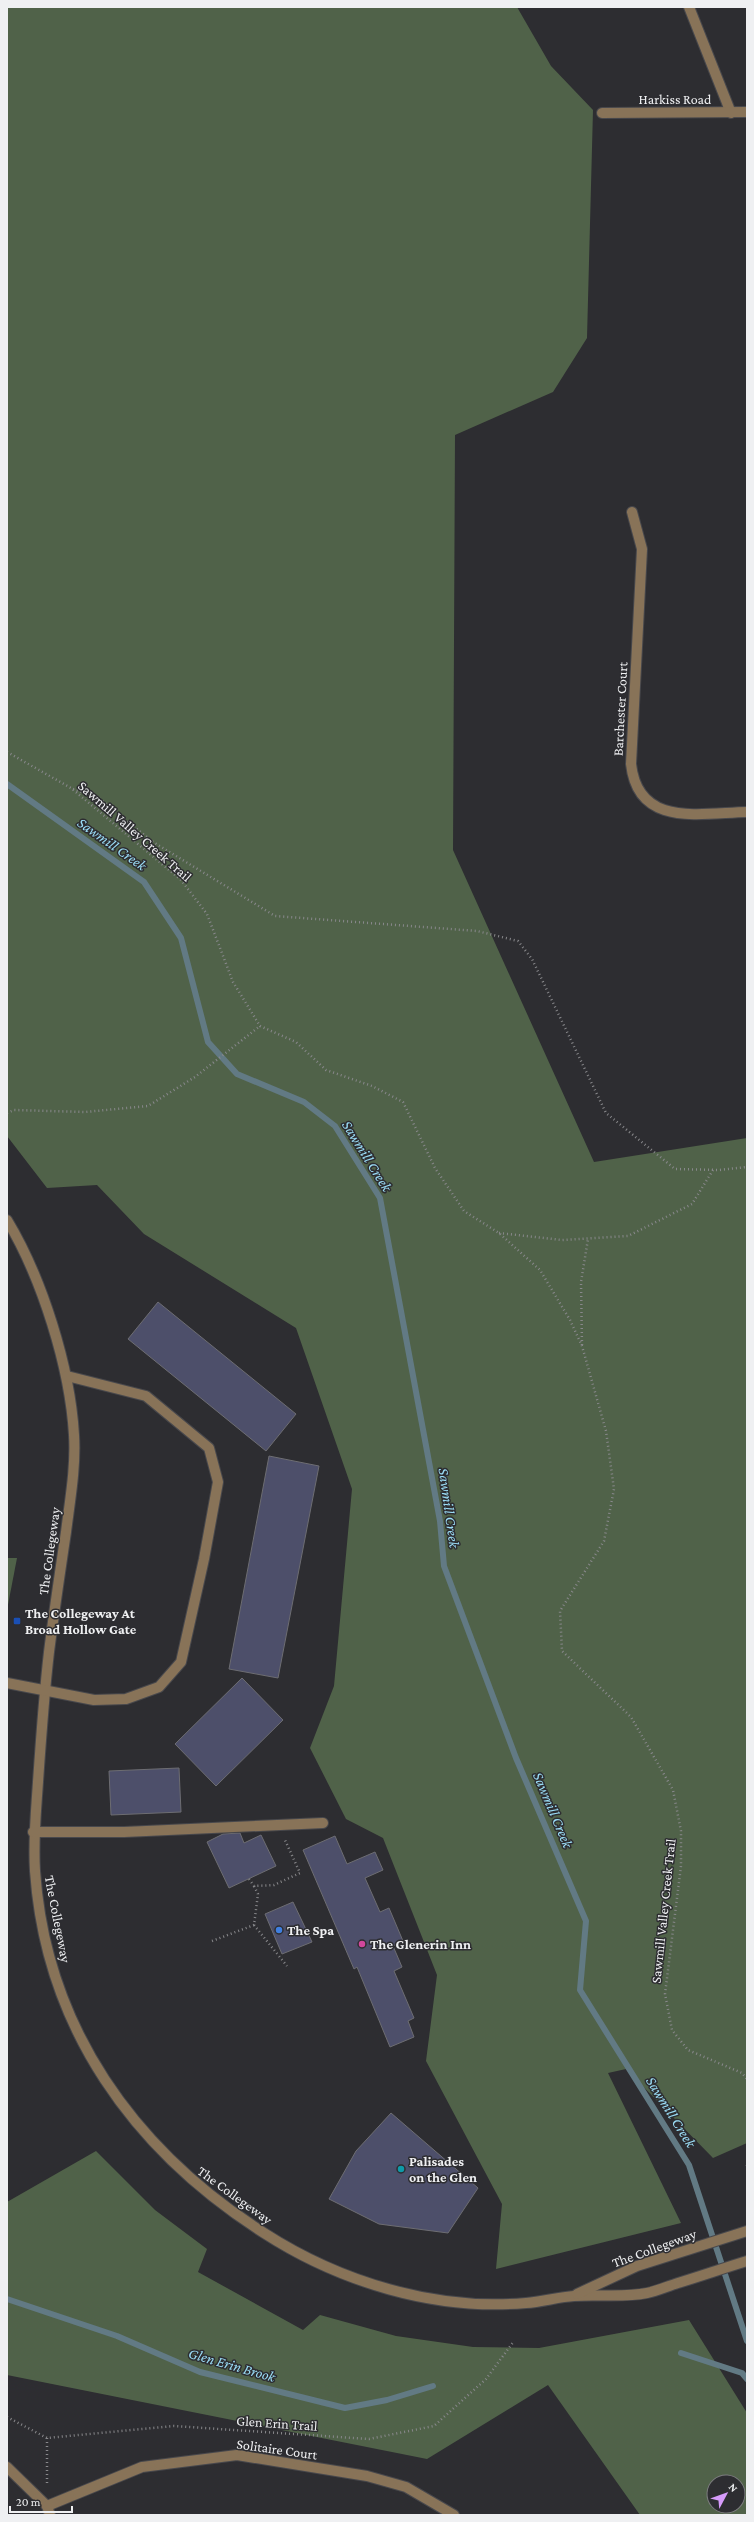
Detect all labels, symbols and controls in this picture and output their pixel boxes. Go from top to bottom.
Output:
street label: Harkiss Road [639,91,712,107]
street label: Barchester Court [610,661,630,756]
street label: Sawmill Valley Creek Trail [75,777,195,885]
water label: Sawmill Creek [74,814,151,874]
water label: Sawmill Creek [339,1118,396,1196]
water label: Sawmill Creek [435,1467,463,1550]
street label: The Collegeway [35,1506,63,1596]
place label: The Collegeway At Broad Hollow Gate [25,1605,137,1637]
marker: The Collegeway At Broad Hollow Gate [12,1616,22,1626]
water label: Sawmill Creek [530,1770,577,1852]
street label: Sawmill Valley Creek Trail [647,1838,679,1984]
street label: The Collegeway [42,1874,74,1964]
place label: The Spa [287,1922,334,1938]
marker: The Spa [274,1925,284,1935]
place label: The Glenerin Inn [370,1936,471,1952]
marker: The Glenerin Inn [357,1939,367,1949]
water label: Sawmill Creek [643,2074,700,2152]
place label: Palisades on the Glen [409,2153,477,2185]
street label: The Collegeway [195,2163,276,2228]
marker: Palisades on the Glen [396,2164,406,2174]
street label: The Collegeway [610,2225,699,2271]
water label: Glen Erin Brook [187,2345,279,2385]
street label: Glen Erin Trail [236,2412,318,2434]
street label: Solitaire Court [236,2435,319,2463]
north arrow [706,2474,746,2514]
text: N [727,2481,741,2495]
scale bar [10,2488,72,2514]
text: 20 m [16,2495,41,2509]

